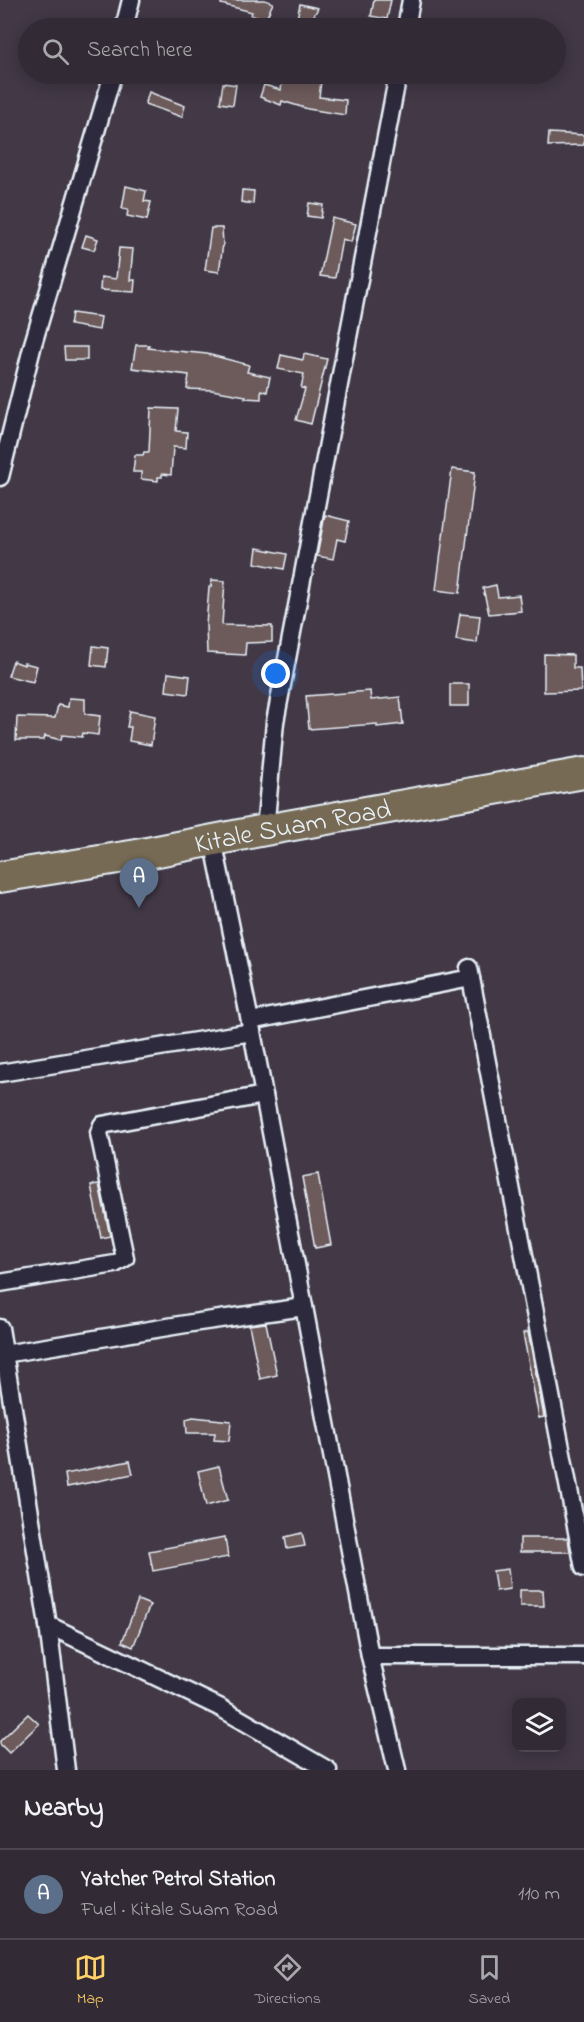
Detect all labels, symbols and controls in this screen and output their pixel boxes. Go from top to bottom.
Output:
search box [18,18,566,84]
icon: search [39,35,72,68]
text: Search here [87,35,192,67]
your location [261,659,290,688]
street label: Kitale Suam Road [191,791,394,865]
pin: A [120,858,158,908]
map controls [512,1698,566,1752]
button: layers [512,1698,566,1752]
text: Nearby [24,1790,103,1828]
text: Yatcher Petrol Station [81,1864,275,1896]
text: A [37,1880,50,1909]
text: 110 m [518,1880,560,1909]
text: Fuel · Kitale Suam Road [81,1896,278,1925]
tab: Map [74,1951,107,2011]
tab: Directions [254,1951,321,2011]
tab: Saved [468,1951,510,2011]

